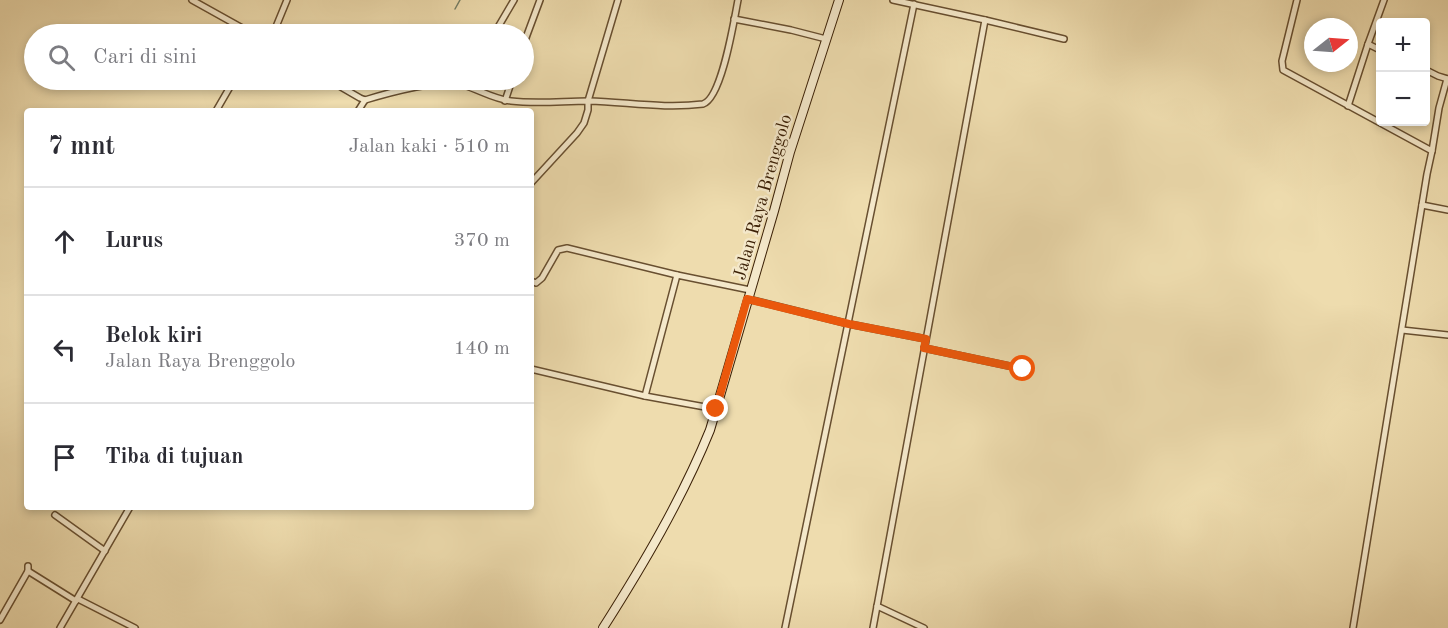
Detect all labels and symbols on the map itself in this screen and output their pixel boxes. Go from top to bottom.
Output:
north arrow [1304,18,1358,72]
street label: Jalan Raya Brenggolo [731,112,795,282]
route start [1009,355,1035,381]
route end [702,395,728,421]

